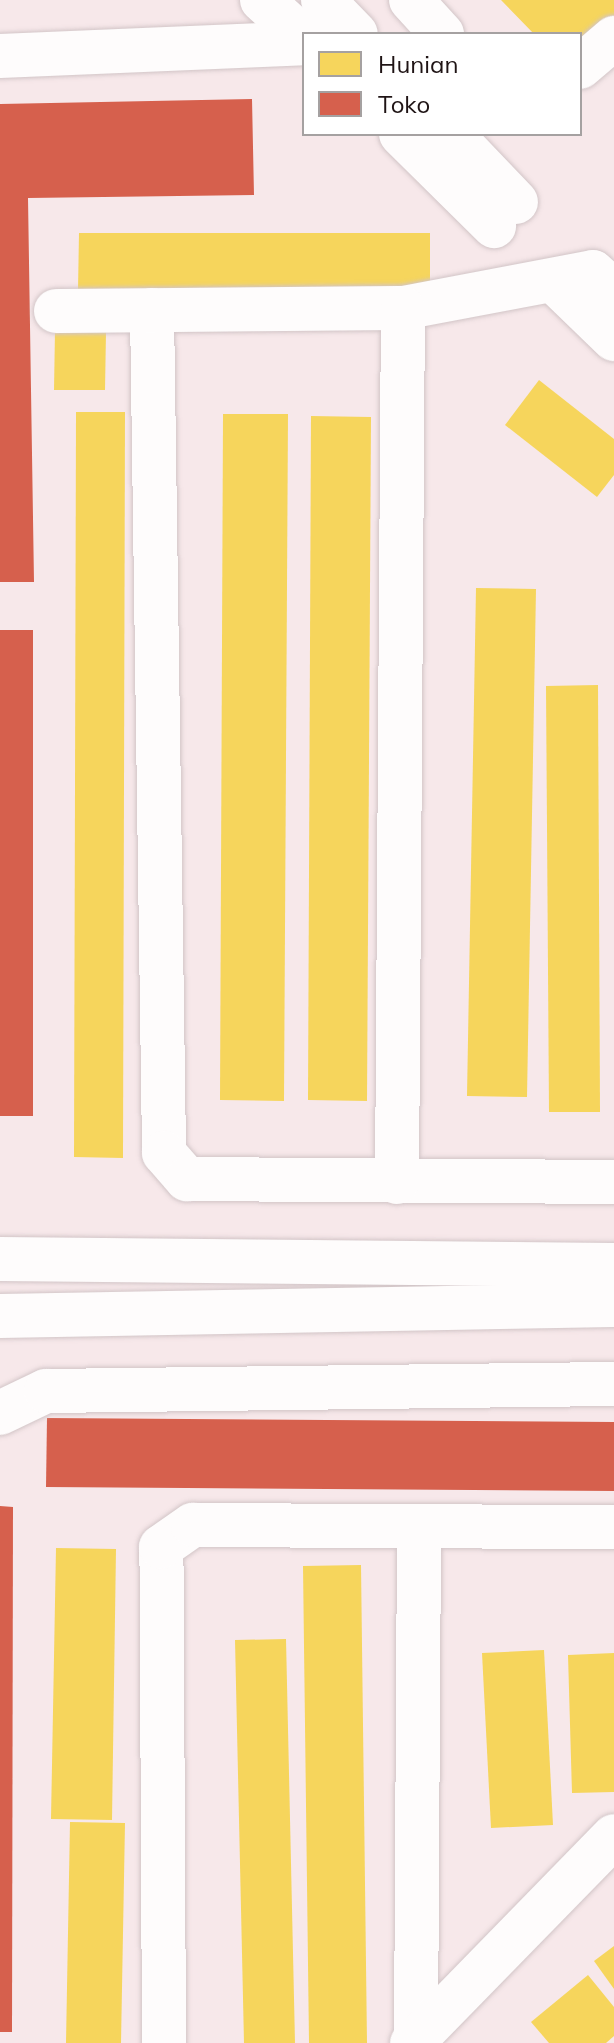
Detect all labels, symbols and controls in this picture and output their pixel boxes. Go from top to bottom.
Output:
legend [302,32,582,136]
text: Hunian [378,49,458,79]
text: Toko [378,89,430,119]

